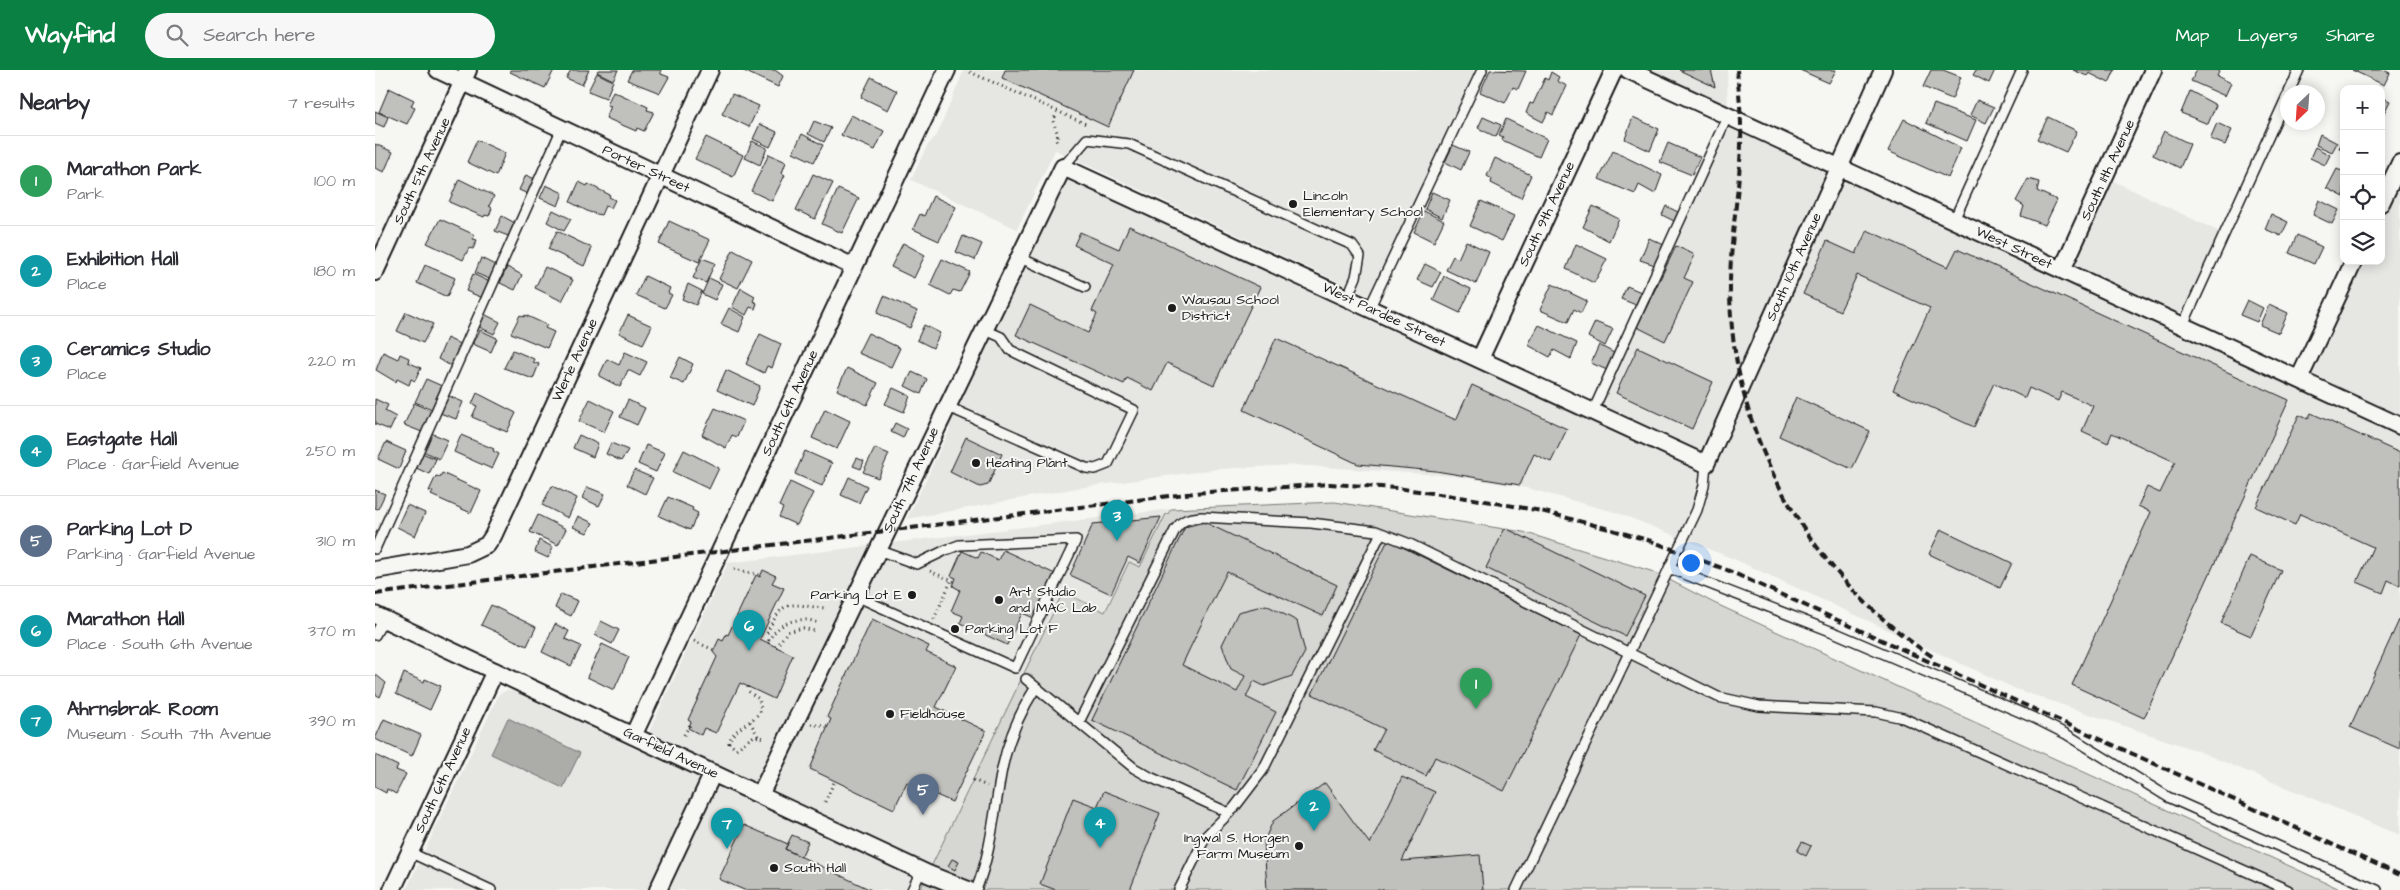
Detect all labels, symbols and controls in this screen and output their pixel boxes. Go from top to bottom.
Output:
search box [145,13,495,58]
text: Wayfind [25,18,115,52]
icon: search [163,21,191,49]
text: Search here [203,22,315,49]
text: Map [2175,23,2209,48]
text: Layers [2237,23,2298,48]
text: Share [2326,23,2375,48]
north arrow [2280,85,2325,130]
map controls [2340,85,2385,265]
button: + [2340,85,2385,130]
text: Nearby [20,88,90,117]
text: 7 results [288,92,355,114]
street label: South 5th Avenue [388,114,456,228]
street label: South 11th Avenue [2076,116,2140,224]
button: − [2340,130,2385,175]
street label: Porter Street [599,140,693,198]
text: Marathon Park [67,156,201,183]
street label: South 9th Avenue [1514,158,1580,270]
text: 1 [35,170,37,192]
text: 100 m [314,170,355,192]
button: locate [2340,175,2385,220]
text: Park [67,183,104,205]
place label: Lincoln Elementary School [1303,186,1423,222]
marker: Lincoln Elementary School [1287,198,1299,210]
street label: South 10th Avenue [1761,209,1827,324]
button: layers [2340,220,2385,265]
street label: West Street [1973,222,2056,275]
text: Exhibition Hall [67,246,179,273]
text: 2 [31,260,41,282]
text: 180 m [314,260,355,282]
text: Place [67,273,107,295]
street label: West Pardee Street [1319,278,1449,353]
place label: Wausau School District [1182,290,1279,326]
marker: Wausau School District [1166,302,1178,314]
street label: Werle Avenue [547,315,603,405]
text: Ceramics Studio [67,336,211,363]
street label: South 6th Avenue [757,346,823,459]
text: 3 [32,350,40,372]
text: 220 m [308,350,355,372]
text: Place [67,363,107,385]
street label: South 7th Avenue [878,424,944,536]
text: Eastgate Hall [67,426,177,453]
text: 4 [31,440,41,462]
text: 250 m [306,440,355,462]
text: Place · Garfield Avenue [67,453,239,475]
place label: Heating Plant [986,453,1068,473]
marker: Heating Plant [970,457,982,469]
pin: 3 [1101,500,1133,541]
text: Parking Lot D [67,516,192,543]
text: 5 [30,530,42,552]
text: 310 m [316,530,355,552]
text: Parking · Garfield Avenue [67,543,255,565]
your location [1678,550,1704,576]
place label: Art Studio and MAC Lab [1009,582,1097,618]
place label: Parking Lot E [811,585,903,605]
marker: Parking Lot E [906,589,918,601]
marker: Art Studio and MAC Lab [993,594,1005,606]
text: Marathon Hall [67,606,185,633]
pin: 6 [733,610,765,651]
place label: Parking Lot F [965,619,1058,639]
text: 6 [31,620,41,642]
text: 370 m [308,620,355,642]
marker: Parking Lot F [949,623,961,635]
text: Place · South 6th Avenue [67,633,253,655]
pin: 1 [1460,668,1492,709]
text: Ahrnsbrak Room [67,696,218,723]
place label: Fieldhouse [900,704,966,724]
marker: Fieldhouse [884,708,896,720]
text: 7 [31,710,41,732]
text: 390 m [309,710,355,732]
street label: Garfield Avenue [620,722,722,784]
text: Museum · South 7th Avenue [67,723,272,745]
street label: South 6th Avenue [410,723,476,836]
pin: 5 [907,774,939,815]
pin: 2 [1298,790,1330,831]
pin: 4 [1084,807,1116,848]
pin: 7 [711,808,743,849]
place label: Ingwal S. Horgen Farm Museum [1184,828,1289,864]
marker: Ingwal S. Horgen Farm Museum [1293,840,1305,852]
place label: South Hall [784,858,846,878]
marker: South Hall [768,862,780,874]

